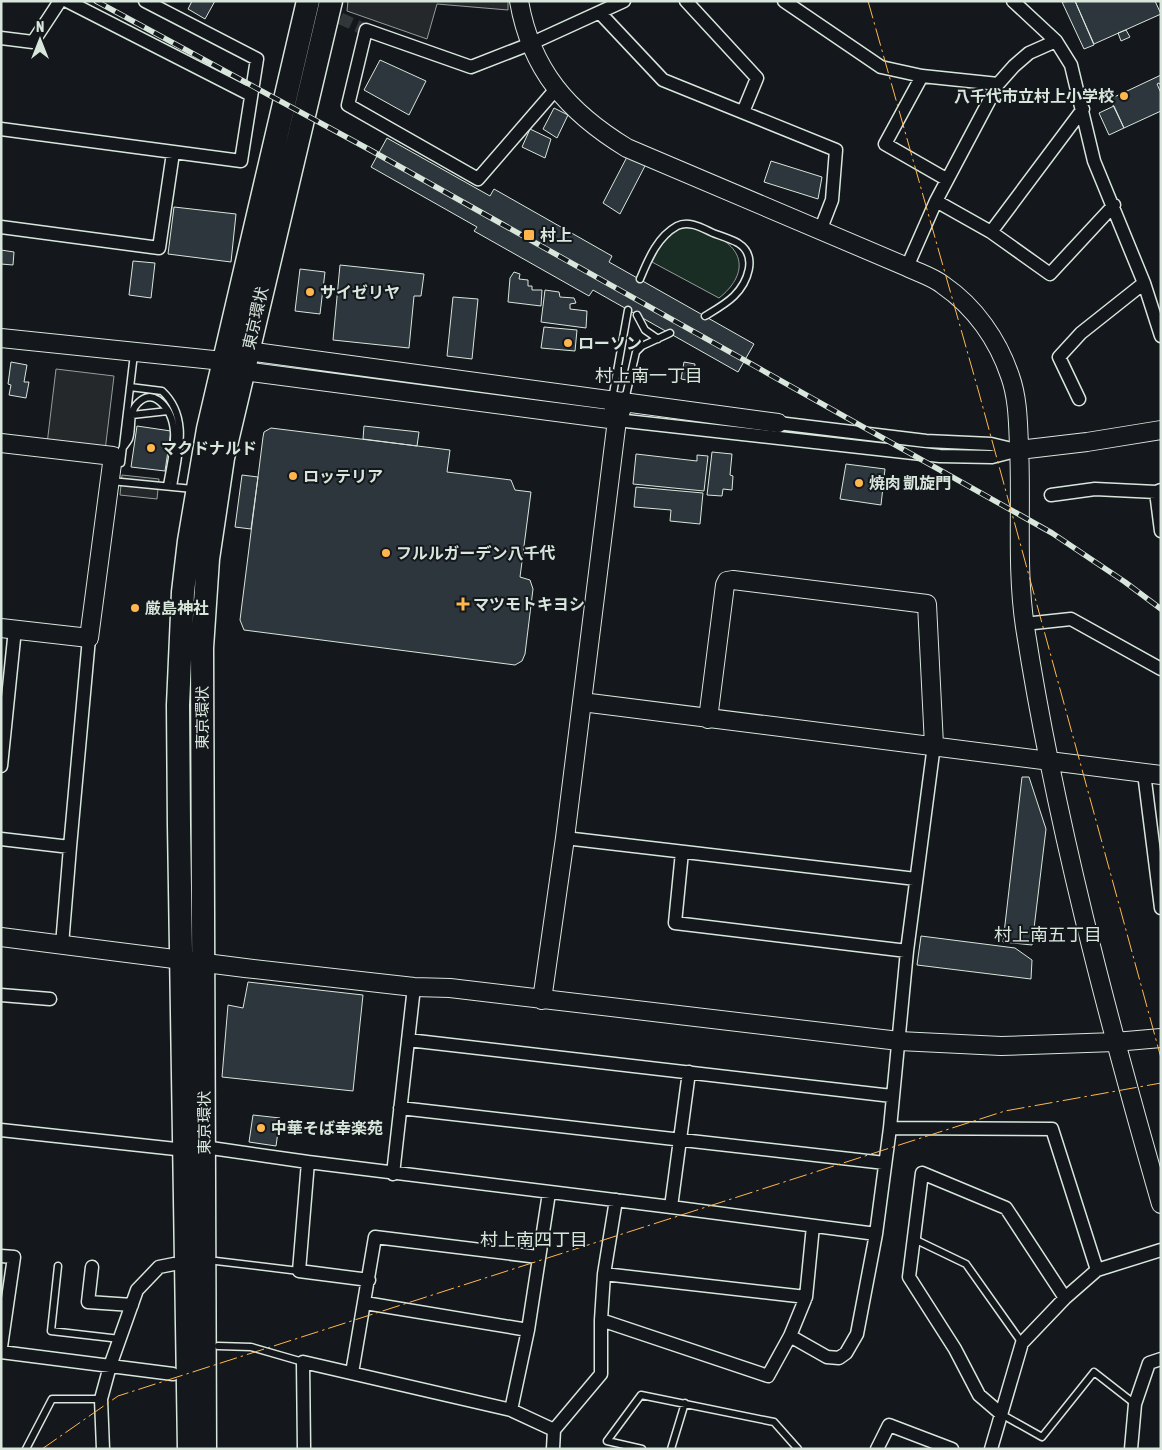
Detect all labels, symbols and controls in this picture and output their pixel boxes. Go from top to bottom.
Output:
north arrow [15,15,65,65]
text: N [36,19,44,35]
place label: 八千代市立村上小学校 [954,87,1114,105]
marker: 八千代市立村上小学校 [1118,90,1130,102]
place label: 村上 [540,226,572,244]
marker: 村上 [522,228,536,242]
place label: サイゼリヤ [320,283,400,301]
street label: 東京環状 [239,285,271,351]
marker: サイゼリヤ [304,286,316,298]
place label: ローソン [578,334,642,352]
marker: ローソン [562,337,574,349]
district label: 村上南一丁目 [595,365,703,386]
place label: マクドナルド [161,439,257,457]
marker: マクドナルド [145,442,157,454]
place label: ロッテリア [303,467,383,485]
marker: ロッテリア [287,470,299,482]
place label: 焼肉 凱旋門 [869,474,951,492]
marker: 焼肉 凱旋門 [853,477,865,489]
place label: フルルガーデン八千代 [396,544,556,562]
marker: フルルガーデン八千代 [380,547,392,559]
place label: マツモトキヨシ [473,595,585,613]
marker: マツモトキヨシ [457,598,469,610]
place label: 厳島神社 [145,599,209,617]
marker: 厳島神社 [129,602,141,614]
street label: 東京環状 [193,686,211,750]
district label: 村上南五丁目 [994,924,1102,945]
street label: 東京環状 [195,1091,213,1155]
place label: 中華そば幸楽苑 [271,1119,383,1137]
marker: 中華そば幸楽苑 [255,1122,267,1134]
district label: 村上南四丁目 [480,1229,588,1250]

